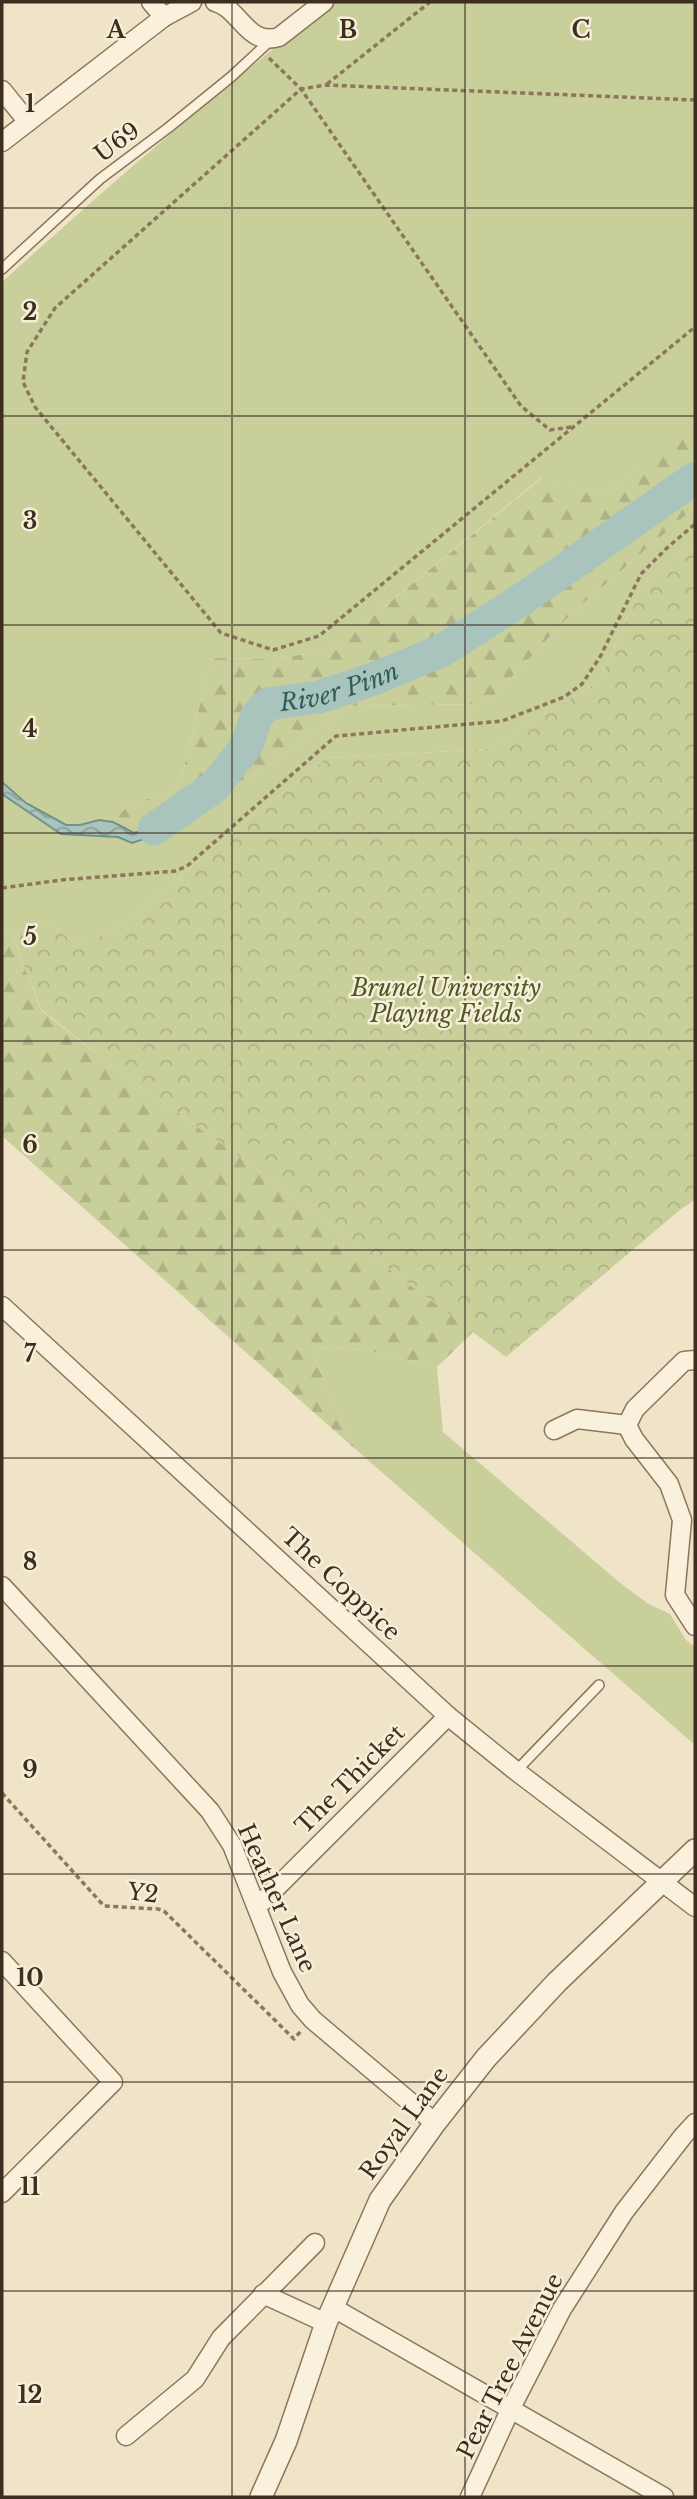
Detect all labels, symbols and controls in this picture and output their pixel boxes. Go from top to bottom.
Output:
text: A [106,16,127,44]
text: B [339,16,357,44]
text: C [572,16,590,44]
text: 1 [25,90,35,118]
street label: U69 [89,116,145,168]
text: 2 [23,298,37,326]
text: 3 [23,507,37,535]
water label: River Pinn [277,656,403,717]
text: 4 [22,715,38,743]
text: 5 [23,923,37,951]
park label: Brunel University Playing Fields [350,974,541,1028]
text: 6 [22,1131,38,1159]
text: 7 [24,1340,37,1368]
street label: The Coppice [276,1522,406,1646]
text: 8 [23,1548,37,1576]
street label: The Thicket [290,1718,411,1839]
text: 9 [22,1756,38,1784]
street label: Heather Lane [232,1819,322,1977]
street label: Y2 [125,1877,160,1909]
text: 10 [16,1964,44,1992]
street label: Royal Lane [354,2061,454,2185]
text: 11 [20,2173,40,2201]
street label: Pear Tree Avenue [451,2269,569,2463]
text: 12 [17,2381,43,2409]

